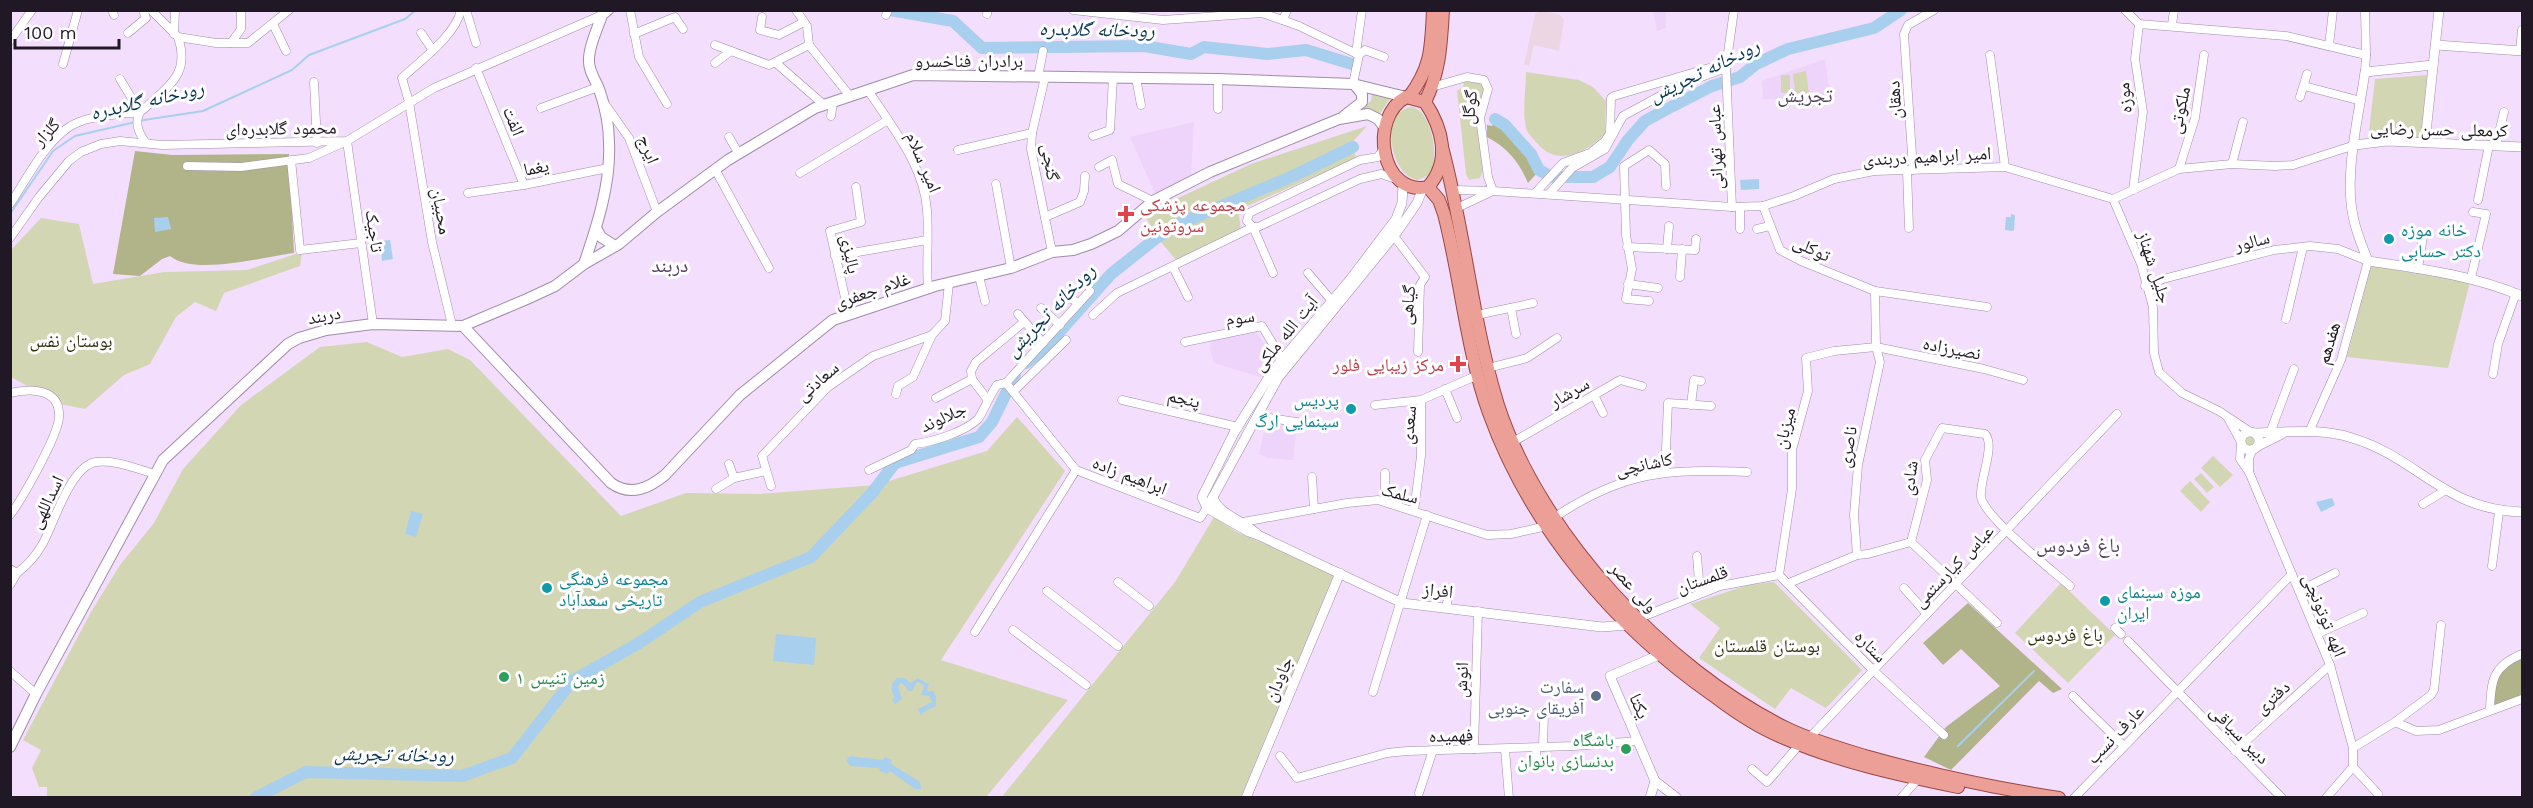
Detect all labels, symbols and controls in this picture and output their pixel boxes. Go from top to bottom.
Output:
scale bar [15,12,118,50]
water label: رودخانه گلابدره [1039,16,1155,42]
text: 100 m [24,22,77,43]
water label: رودخانه تجریش [1645,33,1764,108]
street label: برادران فناخسرو [915,50,1023,72]
water label: رودخانه گلابدره [88,75,206,125]
street label: دهقان [1882,80,1907,120]
street label: موزه [2112,82,2136,114]
district label: تجریش [1777,83,1833,107]
street label: ملکوتی [2164,84,2195,136]
street label: گوگل [1457,88,1483,125]
street label: الفت [499,103,529,139]
street label: عباس تهرانی [1703,104,1728,190]
street label: گلزار [27,113,64,151]
street label: محمود گلابدره‌ای [225,117,337,140]
street label: کرمعلی حسن رضایی [2370,117,2508,142]
street label: امیر سلام [900,128,946,196]
street label: ایرج [632,132,664,167]
street label: گنجی [1037,142,1064,183]
street label: امیر ابراهیم دربندی [1862,142,1992,172]
street label: یغما [521,154,551,180]
street label: محبیان [427,186,456,236]
place label: مجموعه پزشکی سروتونین [1140,194,1245,237]
marker: مجموعه پزشکی سروتونین [1117,205,1135,223]
street label: تاجیک [361,208,388,254]
place label: خانه موزه دکتر حسابی [2401,219,2481,262]
street label: جلیل شهناز [2132,227,2177,306]
street label: سالور [2231,227,2272,256]
street label: توکلی [1790,230,1834,267]
marker: خانه موزه دکتر حسابی [2382,232,2396,246]
street label: پالیزی [836,233,865,276]
district label: دربند [652,253,688,277]
water label: رودخانه تجریش [1000,258,1101,362]
street label: غلام جعفری [831,267,914,315]
street label: گیاهی [1394,283,1421,326]
street label: آیت الله ملکی [1248,291,1323,376]
street label: دربند [306,302,342,329]
street label: سوم [1224,305,1256,331]
street label: هفدهم [2312,319,2346,367]
park label: بوستان نفس [29,330,113,352]
street label: نصیرزاده [1921,332,1983,364]
place label: مرکز زیبایی فلور [1332,354,1444,376]
marker: مرکز زیبایی فلور [1449,355,1467,373]
street label: سعادتی [791,357,843,406]
street label: سرشار [1544,372,1593,412]
street label: پنجم [1165,384,1202,414]
place label: پردیس سینمایی ارگ [1255,389,1339,432]
street label: جلالوند [917,398,969,437]
marker: پردیس سینمایی ارگ [1344,402,1358,416]
street label: سعدی [1396,405,1421,445]
street label: میزبان [1769,405,1800,451]
street label: ناصری [1833,424,1862,470]
street label: کاشانچی [1614,448,1675,481]
street label: ابراهیم زاده [1089,451,1170,501]
street label: شادی [1896,459,1923,497]
street label: اسداللهی [24,472,69,532]
street label: سلمک [1379,478,1421,508]
street label: عباس کیارستمی [1908,520,1998,612]
district label: باغ فردوس [2036,533,2120,558]
street label: ولی عصر [1604,557,1662,617]
street label: قلمستان [1674,560,1731,598]
place label: مجموعه فرهنگی تاریخی سعدآباد [559,568,668,611]
street label: الهه توتونچی [2298,570,2351,660]
street label: افراز [1421,578,1454,602]
marker: مجموعه فرهنگی تاریخی سعدآباد [540,581,554,595]
place label: موزه سینمای ایران [2117,581,2201,624]
marker: موزه سینمای ایران [2098,594,2112,608]
park label: باغ فردوس [2027,624,2103,646]
street label: ستاره [1851,625,1891,667]
park label: بوستان قلمستان [1714,635,1820,657]
street label: جاودان [1259,653,1298,705]
street label: انوش [1450,662,1473,698]
place label: زمین تنیس ۱ [516,667,605,689]
marker: زمین تنیس ۱ [497,670,511,684]
place label: سفارت آفریقای جنوبی [1487,676,1584,719]
street label: دفتری [2250,676,2295,719]
marker: سفارت آفریقای جنوبی [1589,689,1603,703]
street label: یکتا [1625,690,1655,722]
street label: عارف نسب [2082,700,2149,768]
street label: دبیر سیاقی [2205,700,2274,769]
street label: فهمیده [1429,724,1473,746]
place label: باشگاه بدنسازی بانوان [1517,729,1614,772]
water label: رودخانه تجریش [334,741,454,768]
marker: باشگاه بدنسازی بانوان [1619,742,1633,756]

